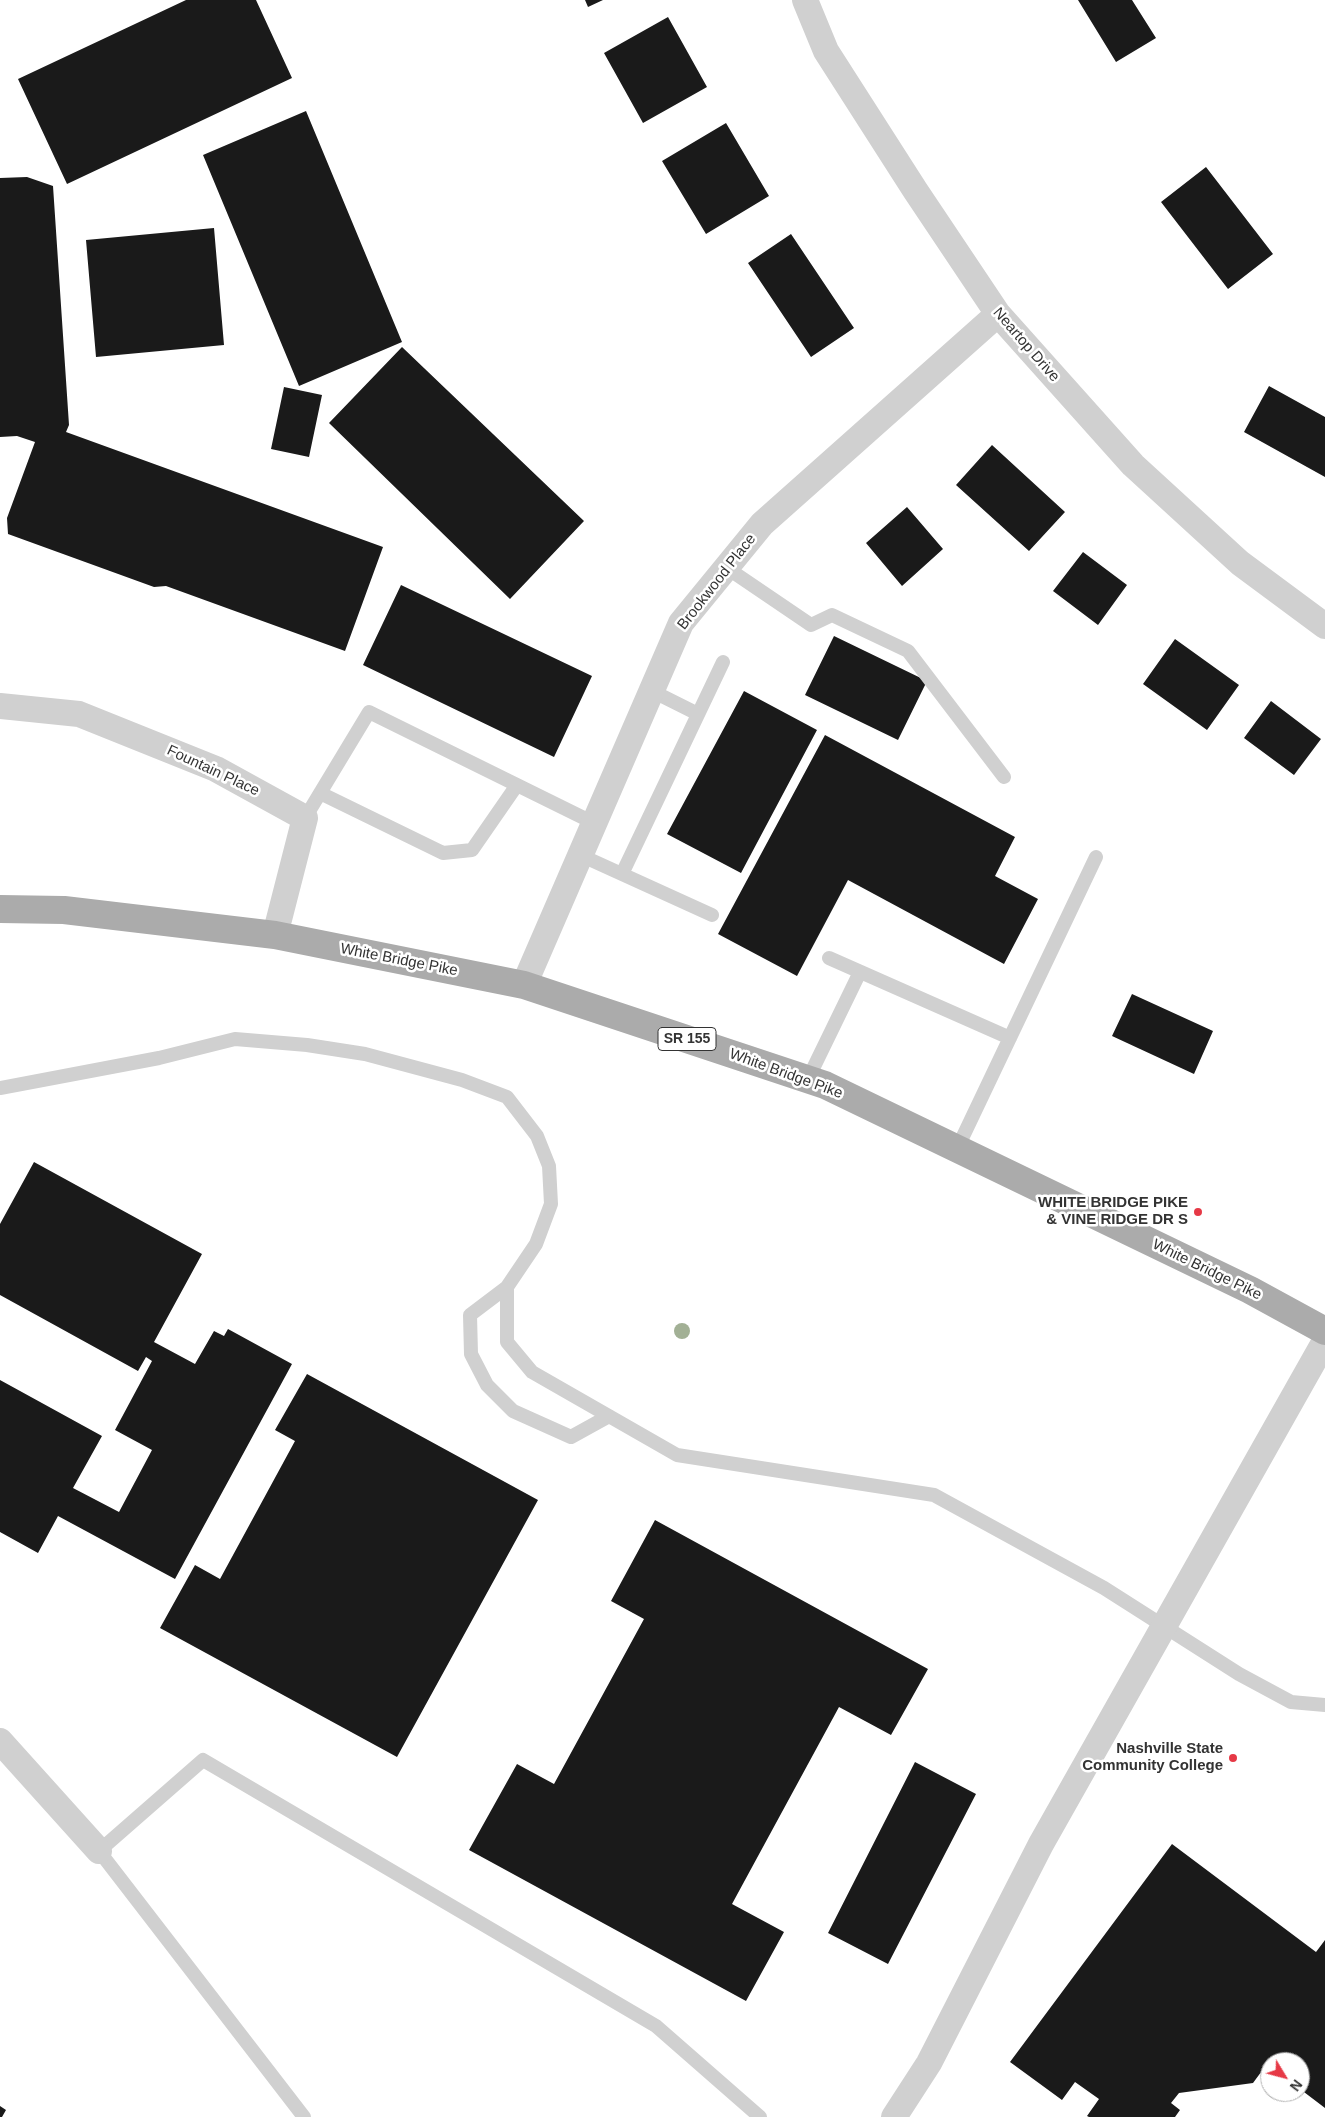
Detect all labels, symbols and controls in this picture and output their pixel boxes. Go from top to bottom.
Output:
street label: Neartop Drive [989,304,1063,386]
street label: Brookwood Place [674,530,760,634]
street label: Fountain Place [164,742,262,800]
street label: White Bridge Pike [339,940,459,980]
road number: SR 155 [658,1028,716,1050]
street label: White Bridge Pike [727,1045,845,1103]
place label: WHITE BRIDGE PIKE & VINE RIDGE DR S [1038,1194,1188,1229]
marker: WHITE BRIDGE PIKE & VINE RIDGE DR S [1192,1206,1204,1218]
street label: White Bridge Pike [1149,1236,1265,1304]
place label: Nashville State Community College [1082,1740,1223,1775]
marker: Nashville State Community College [1227,1752,1239,1764]
north arrow [1260,2052,1310,2102]
text: N [1287,2077,1306,2094]

